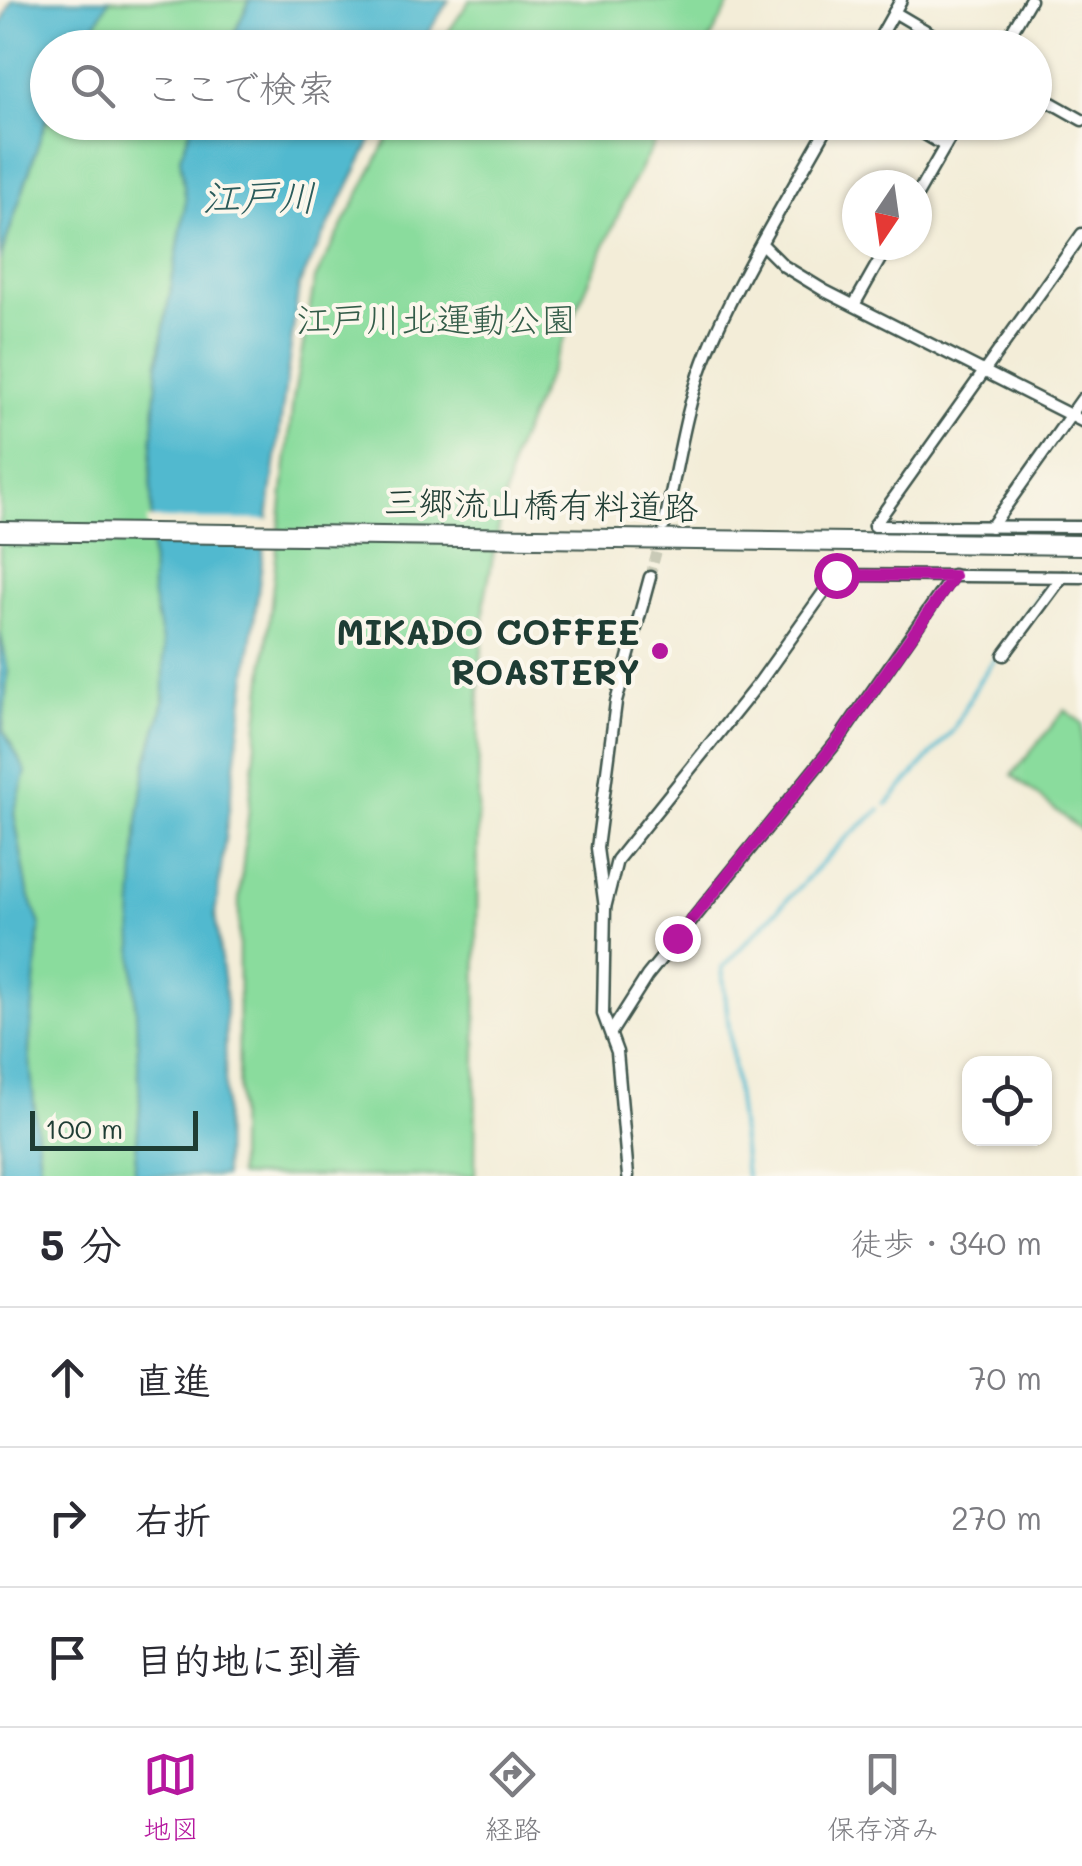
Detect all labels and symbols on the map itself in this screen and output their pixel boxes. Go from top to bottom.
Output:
north arrow [842,170,932,260]
water label: 江戸川 [202,171,316,221]
park label: 江戸川北運動公園 [296,295,576,341]
street label: 三郷流山橋有料道路 [383,477,699,529]
route start [814,553,860,599]
place label: MIKADO COFFEE ROASTERY [336,608,640,694]
marker: MIKADO COFFEE ROASTERY [649,640,671,662]
route end [655,916,701,962]
scale bar [30,1106,198,1150]

